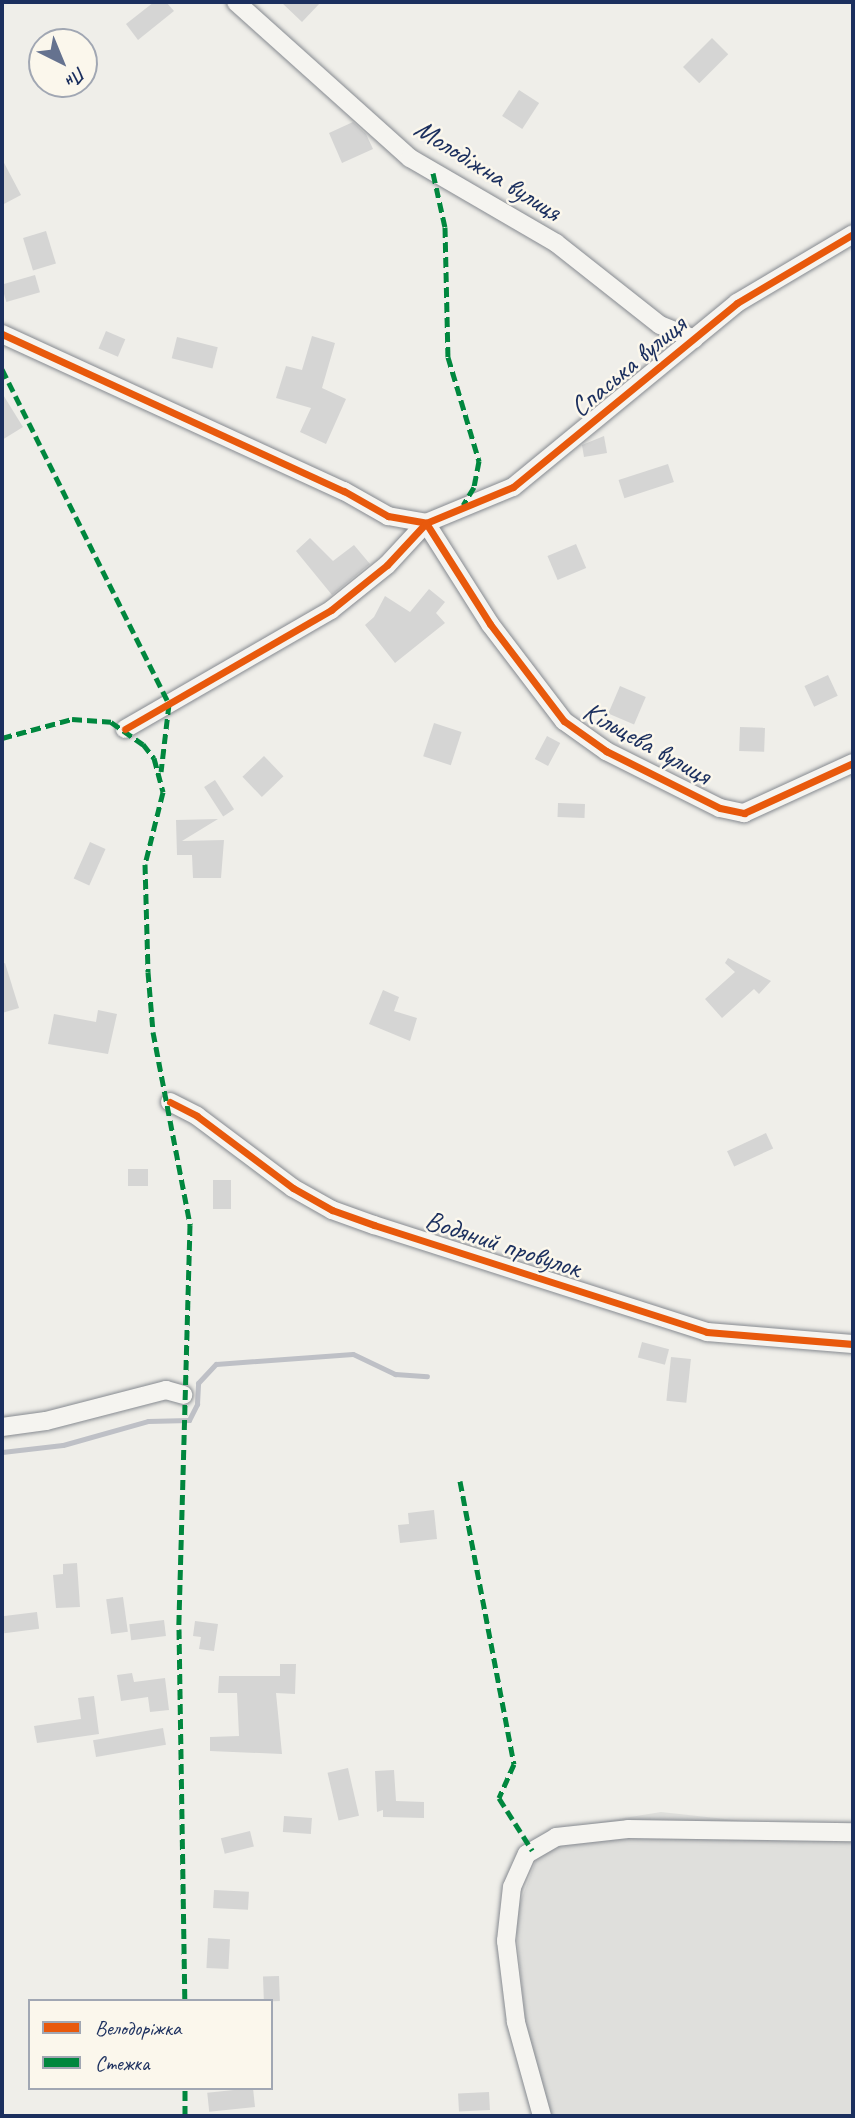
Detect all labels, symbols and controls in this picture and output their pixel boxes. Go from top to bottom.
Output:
north arrow [28,28,98,98]
text: Пн [61,61,91,92]
street label: Молодіжна вулиця [408,111,568,229]
street label: Спаська вулиця [563,307,693,425]
street label: Кільцева вулиця [576,694,718,792]
street label: Водяний провулок [421,1203,585,1285]
legend [28,1999,273,2090]
text: Велодоріжка [95,2015,181,2041]
text: Стежка [95,2050,149,2076]

